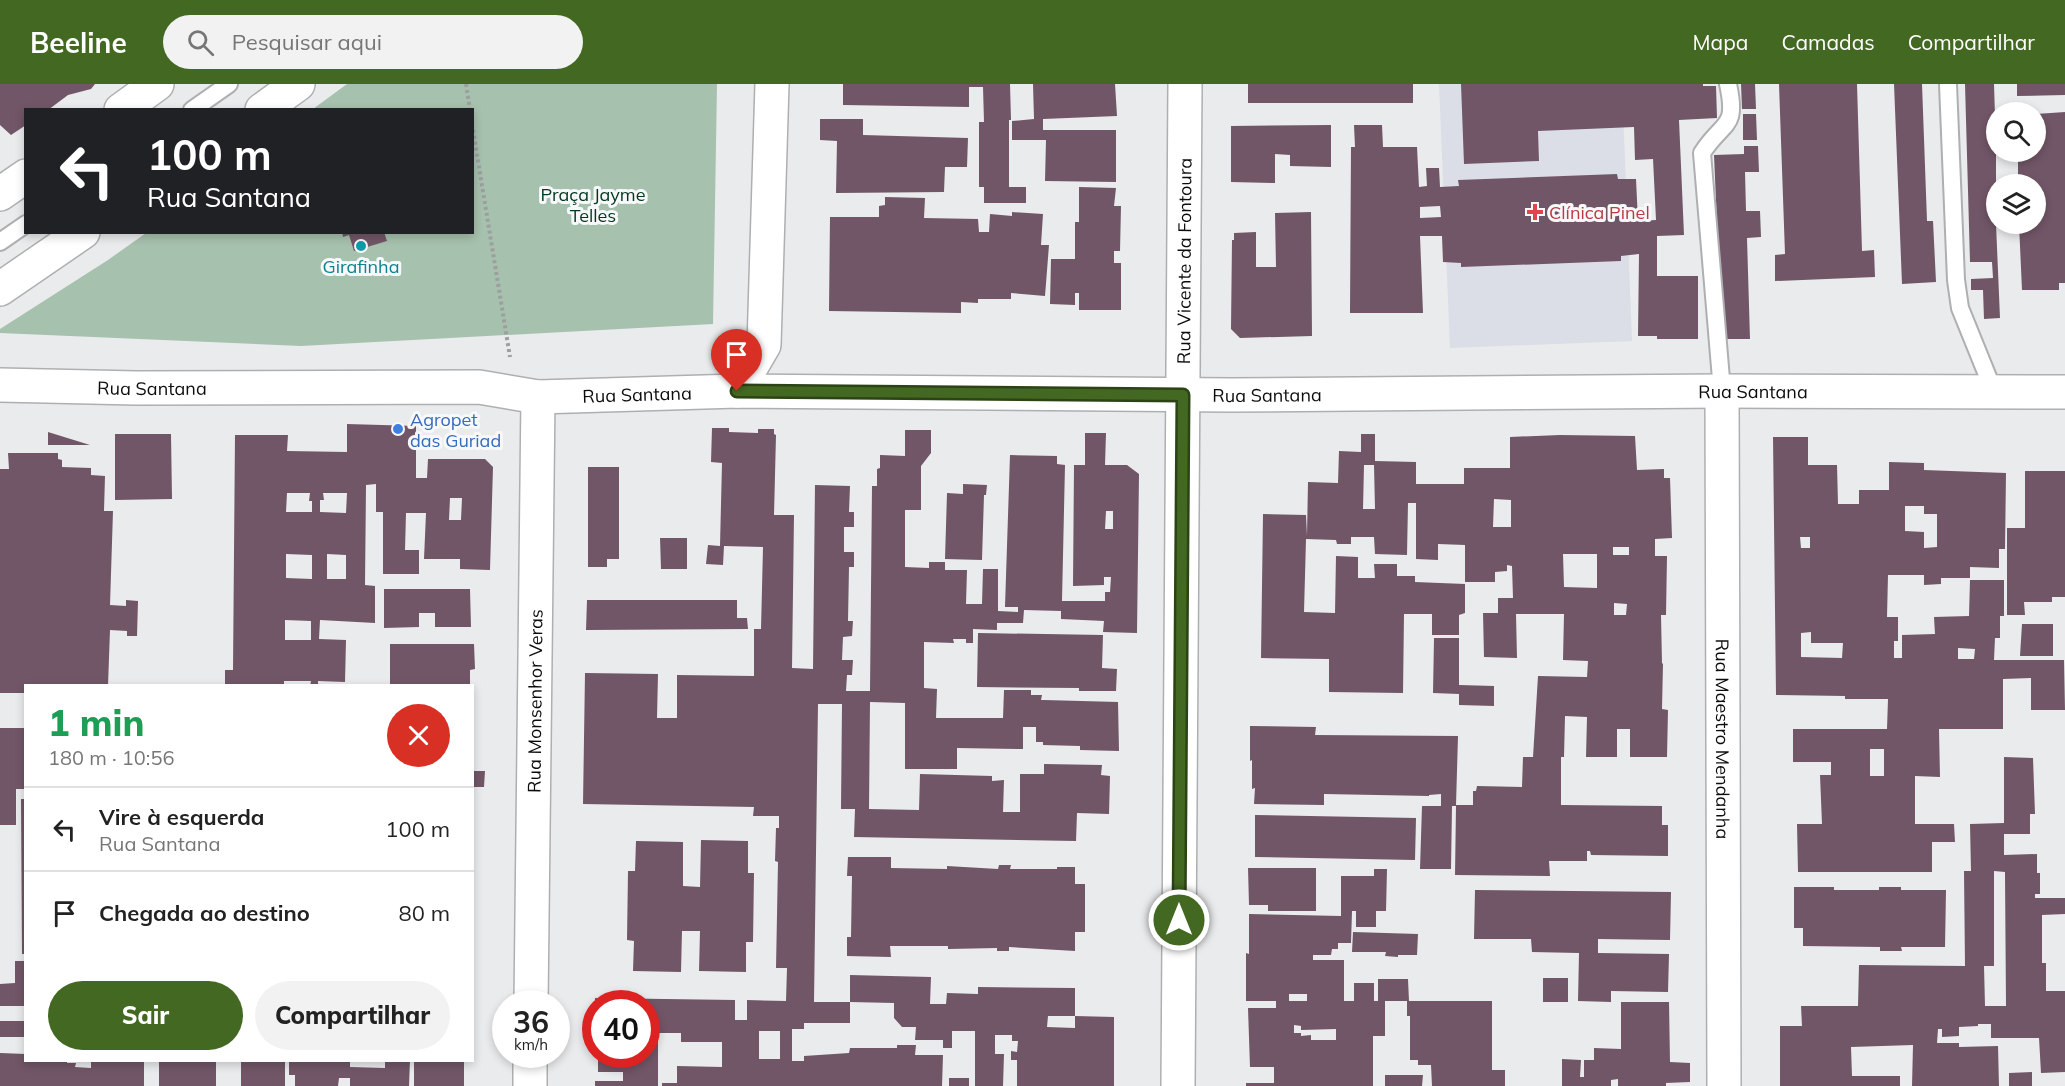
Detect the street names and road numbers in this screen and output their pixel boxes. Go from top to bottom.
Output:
street label: Rua Vicente da Fontoura [1172,158,1196,364]
street label: Rua Santana [97,376,207,400]
street label: Rua Santana [1698,379,1808,403]
street label: Rua Santana [582,381,692,407]
street label: Rua Santana [1212,383,1322,407]
street label: Rua Monsenhor Veras [522,609,547,793]
street label: Rua Maestro Mendanha [1711,639,1735,839]

